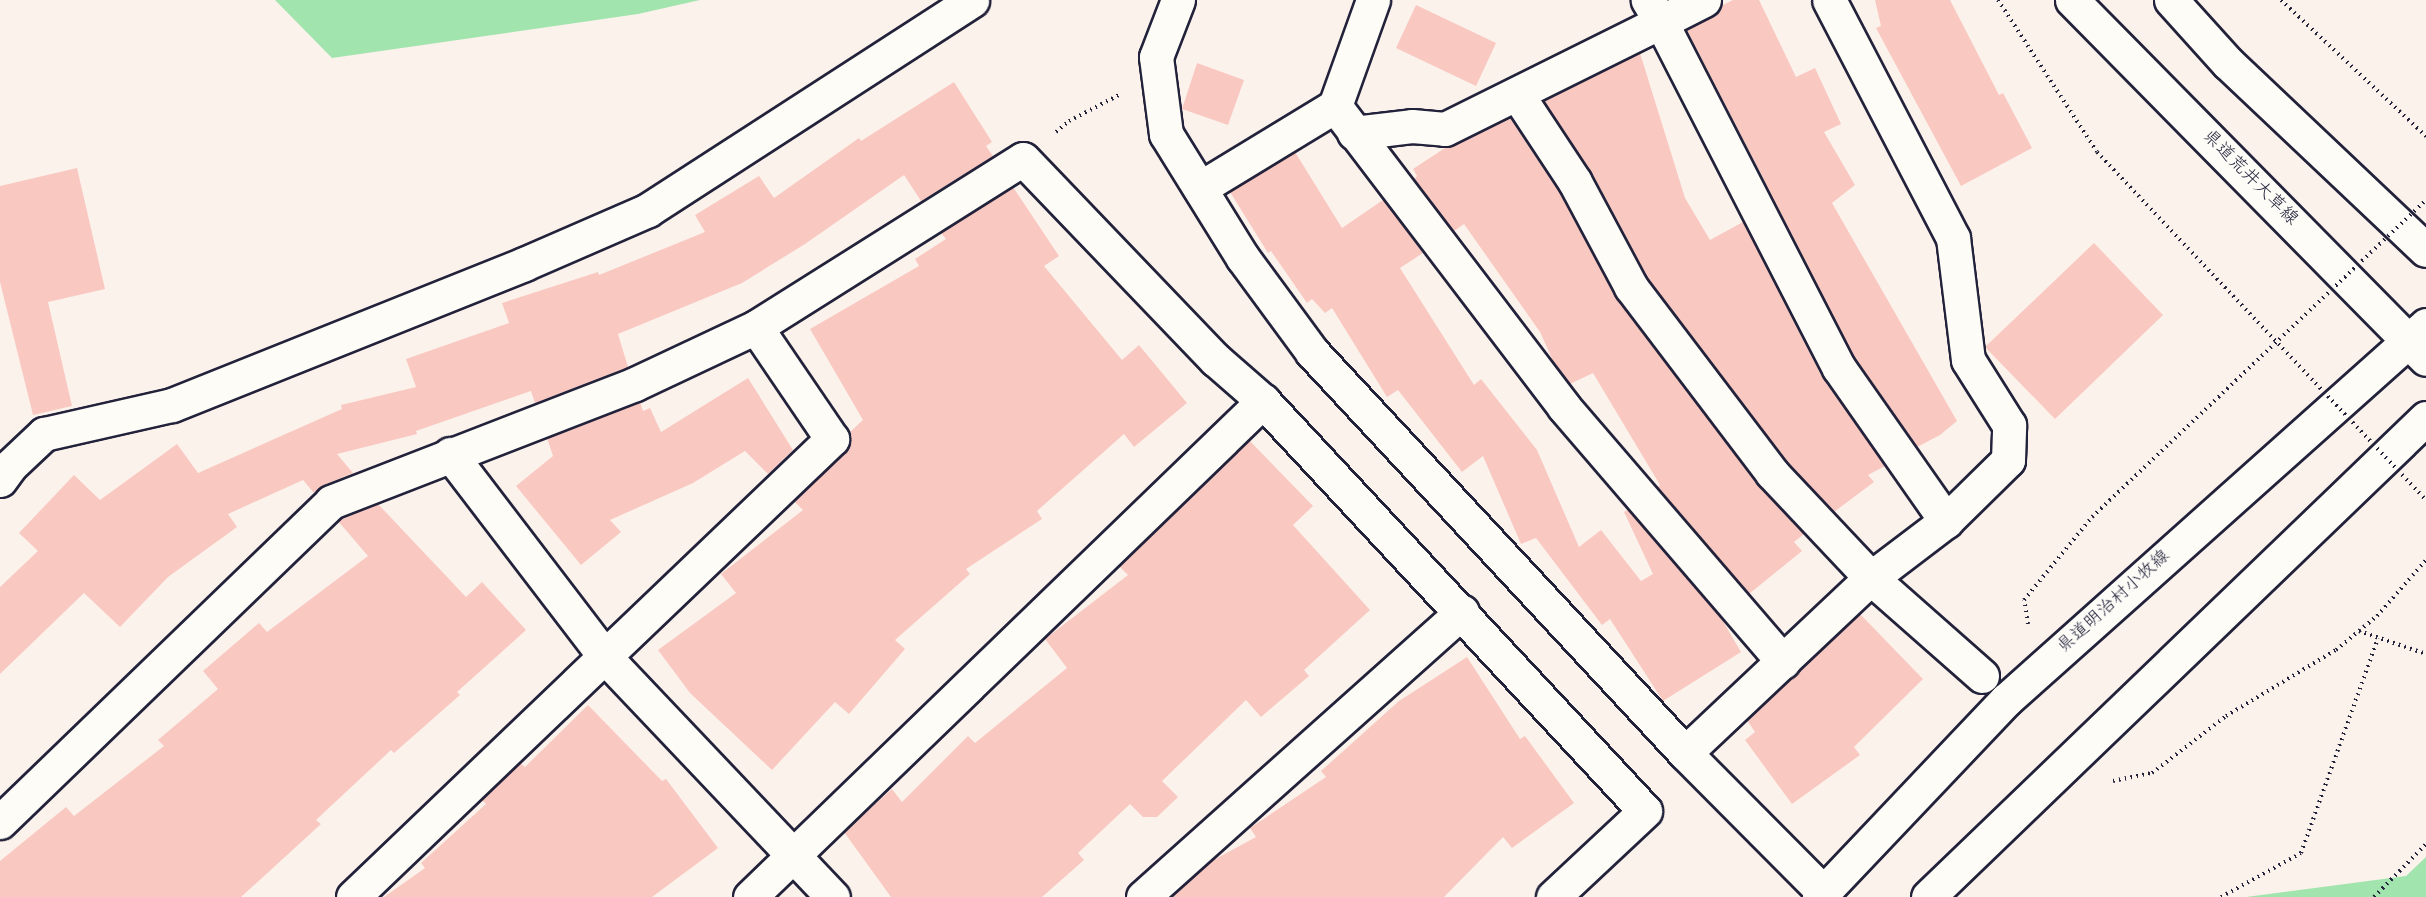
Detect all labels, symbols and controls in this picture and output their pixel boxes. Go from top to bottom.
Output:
street label: 県道荒井大草線 [2197,127,2301,231]
street label: 県道明治村小牧線 [2054,547,2176,659]

